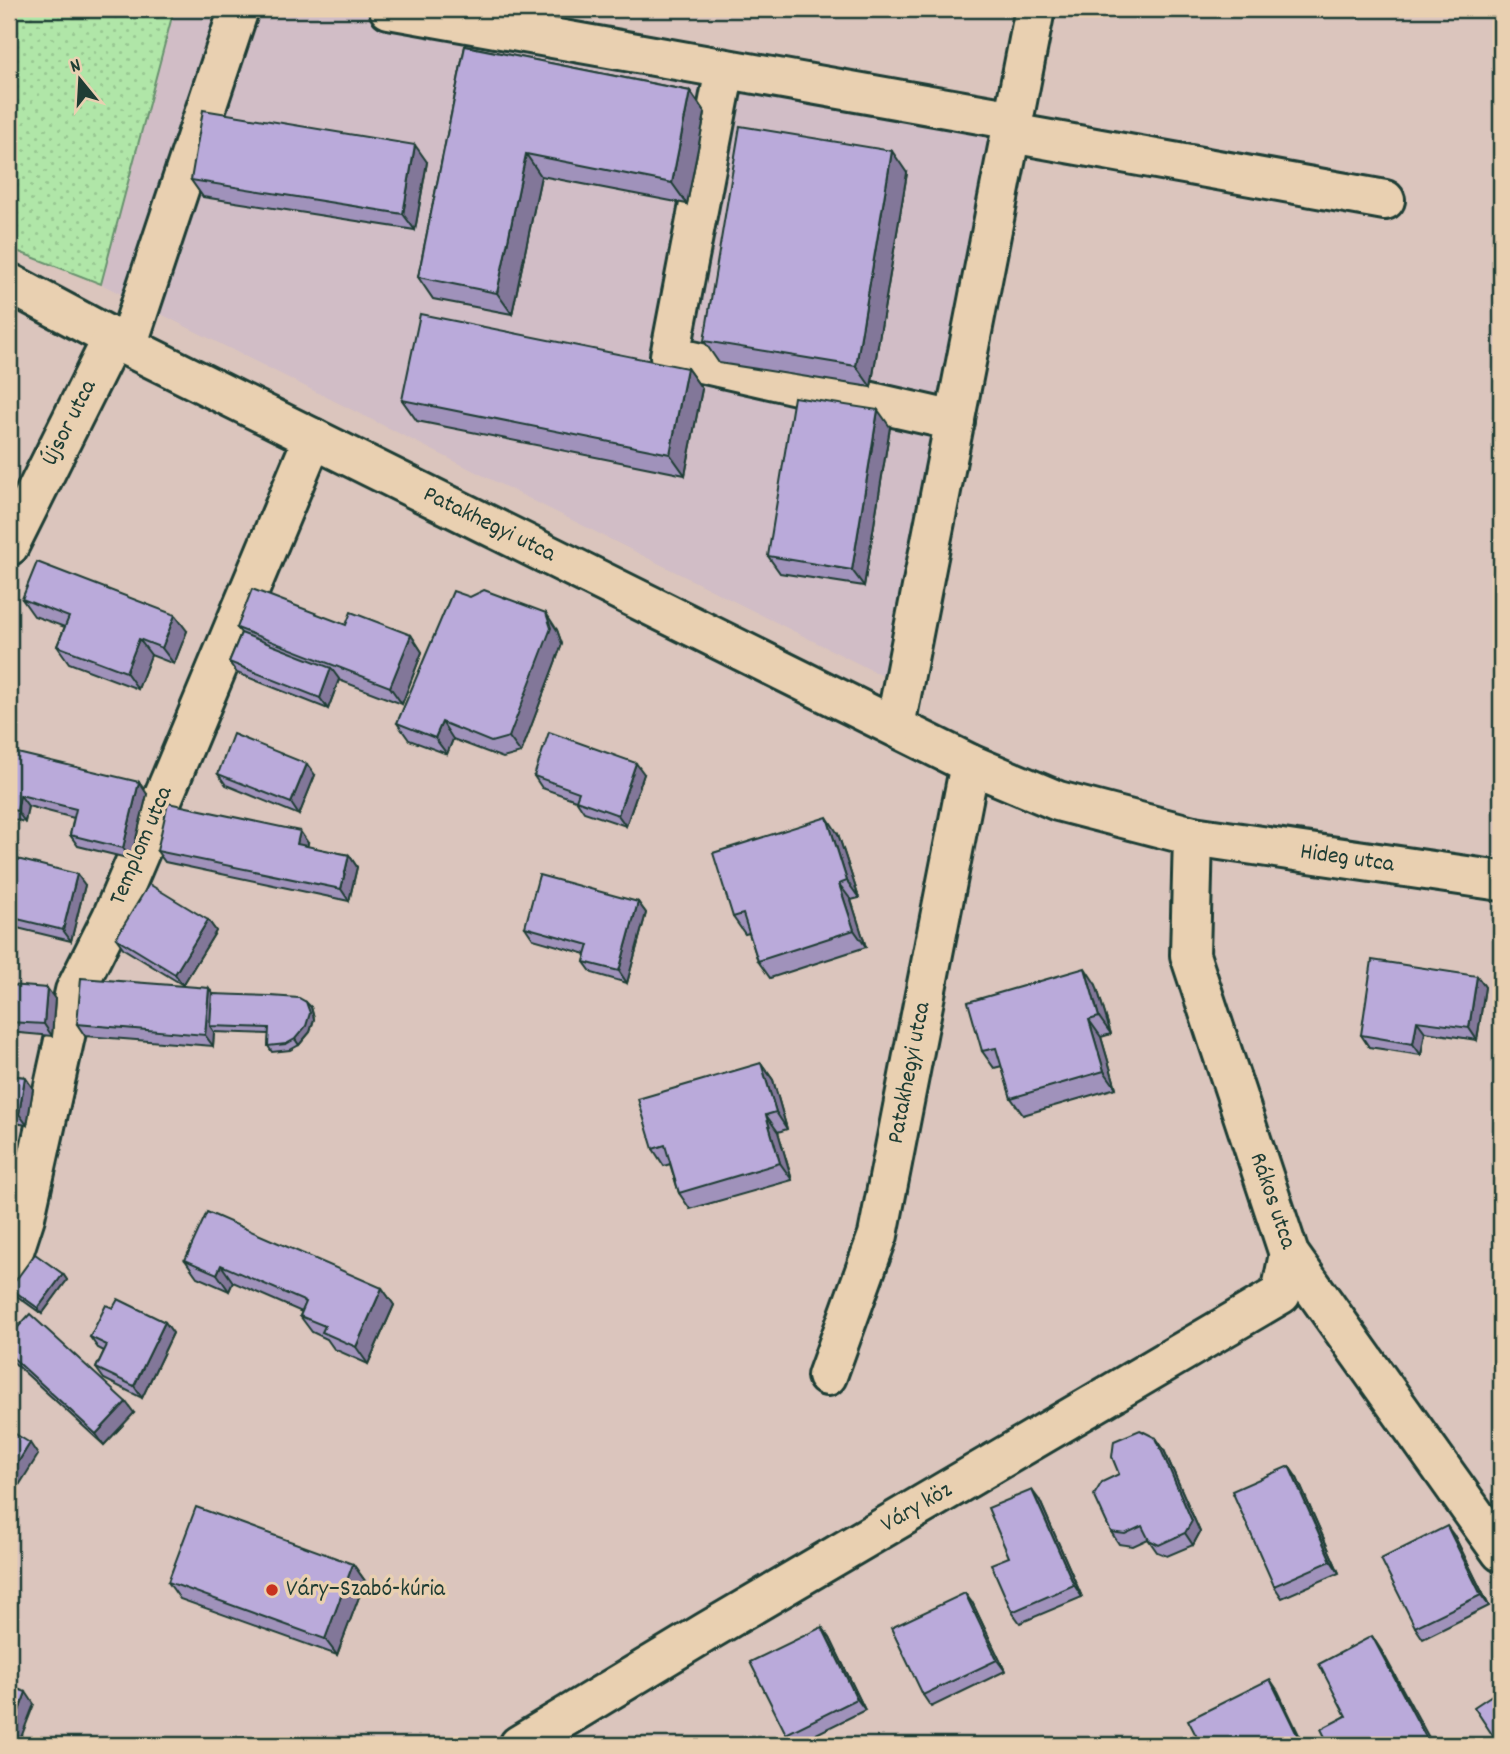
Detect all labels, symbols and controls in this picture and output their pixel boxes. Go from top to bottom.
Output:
north arrow [46,46,116,116]
text: N [67,53,84,81]
street label: Újsor utca [34,373,106,472]
street label: Patakhegyi utca [417,478,562,572]
street label: Templom utca [102,781,183,911]
street label: Hideg utca [1298,836,1397,883]
street label: Patakhegyi utca [880,998,941,1147]
street label: Rákos utca [1240,1148,1305,1254]
street label: Váry köz [875,1474,959,1542]
place label: Váry–Szabó-kúria [286,1573,446,1607]
marker: Váry–Szabó-kúria [264,1582,280,1598]

